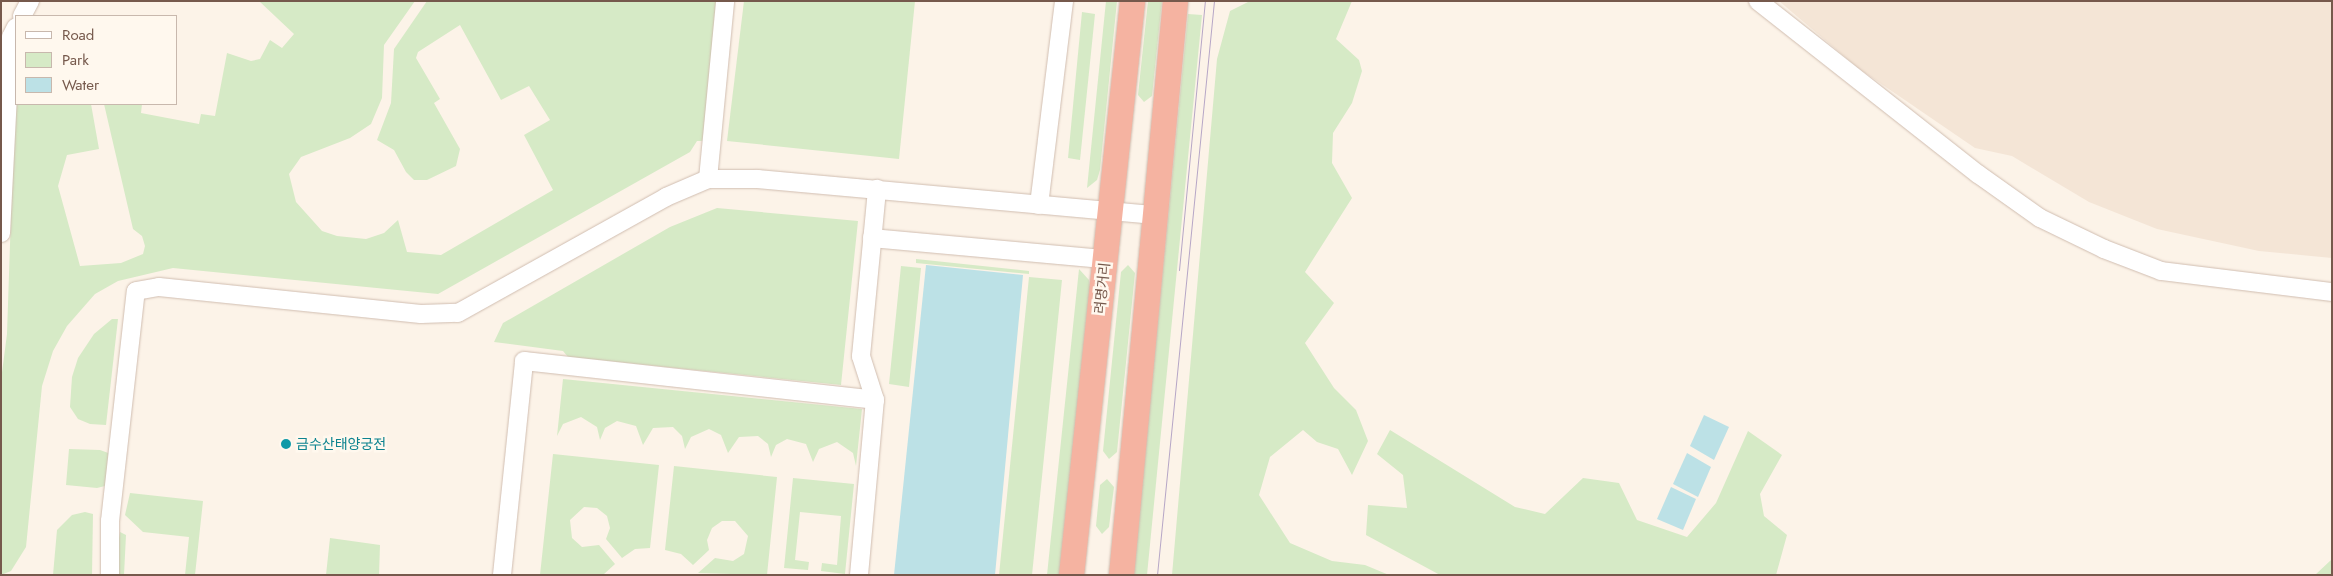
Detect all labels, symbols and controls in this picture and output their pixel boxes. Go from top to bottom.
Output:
legend [15,15,178,105]
text: Road [62,24,94,46]
text: Park [62,49,89,71]
text: Water [62,74,99,96]
street label: 려명거리 [1091,262,1113,314]
place label: 금수산태양궁전 [296,436,386,452]
marker: 금수산태양궁전 [280,438,292,450]

